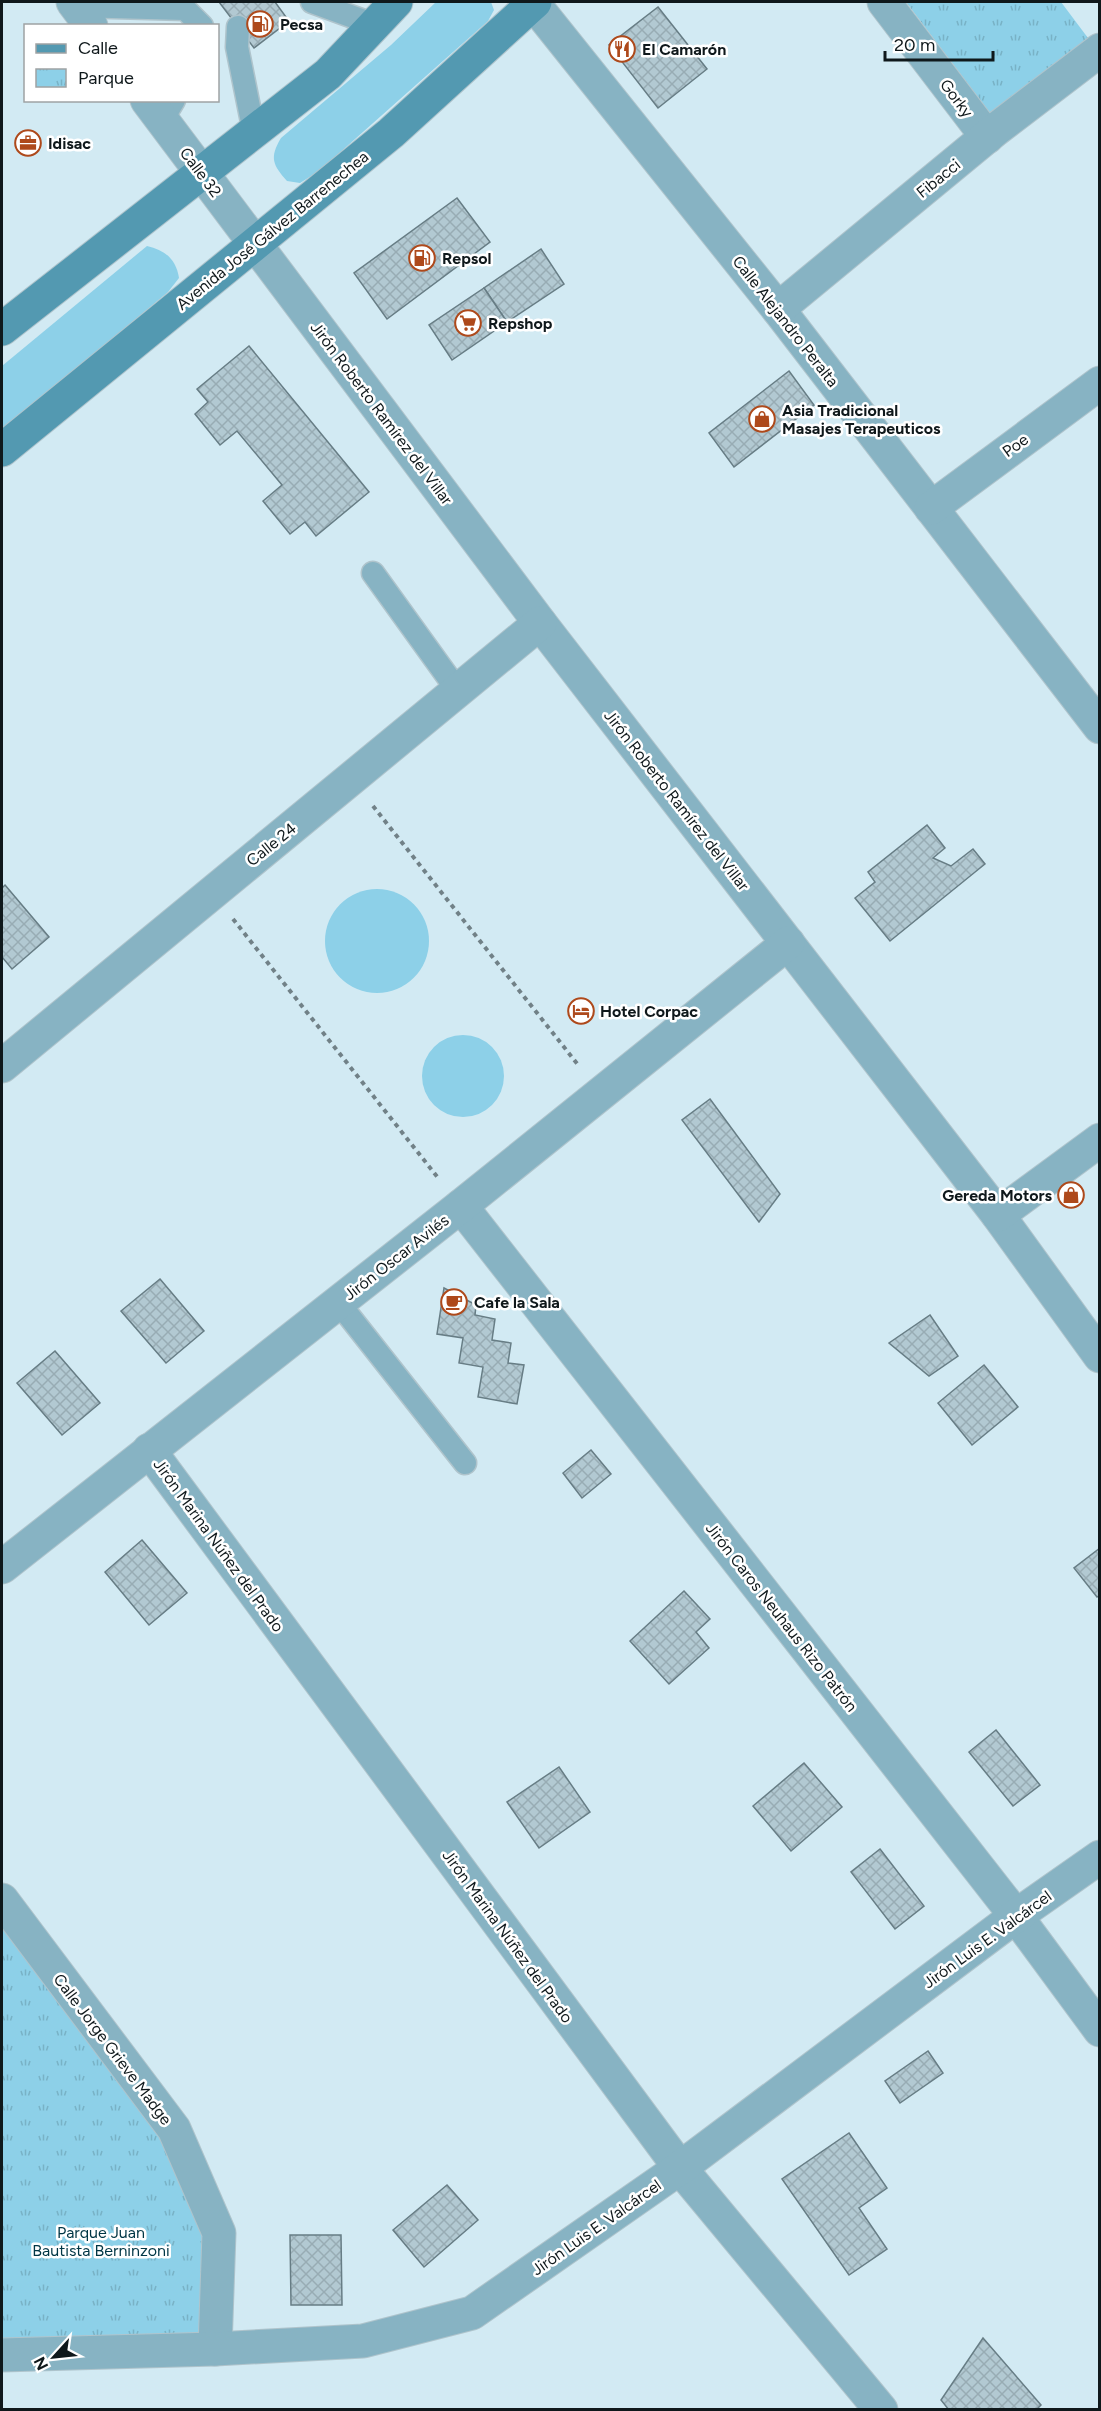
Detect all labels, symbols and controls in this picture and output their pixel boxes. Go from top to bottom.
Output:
fuel station icon: Pecsa [245,9,275,39]
place label: Pecsa [280,15,323,34]
legend [24,24,219,102]
scale bar [885,24,993,62]
restaurant icon: El Camarón [607,34,637,64]
text: 20 m [894,34,935,56]
text: Calle [78,37,118,59]
place label: El Camarón [642,40,726,59]
text: Parque [78,67,134,89]
street label: Gorky [936,75,977,122]
office icon: Idisac [13,128,43,158]
place label: Idisac [48,134,91,153]
street label: Calle 32 [176,144,225,201]
street label: Avenida José Gálvez Barrenechea [173,147,372,314]
street label: Fibacci [913,155,964,202]
fuel station icon: Repsol [407,243,437,273]
place label: Repsol [442,249,492,268]
street label: Calle Alejandro Peralta [729,252,843,391]
supermarket icon: Repshop [453,308,483,338]
place label: Repshop [488,314,553,333]
street label: Jirón Roberto Ramírez del Villar [307,318,457,509]
place label: Asia Tradicional Masajes Terapeuticos [782,401,941,438]
shop icon: Asia Tradicional Masajes Terapeuticos [747,404,777,434]
street label: Poe [999,430,1032,461]
street label: Jirón Roberto Ramírez del Villar [600,706,753,895]
street label: Calle 24 [243,819,300,870]
hotel icon: Hotel Corpac [566,996,596,1026]
place label: Hotel Corpac [600,1002,698,1021]
shop icon: Gereda Motors [1056,1180,1086,1210]
place label: Gereda Motors [942,1186,1053,1205]
street label: Jirón Oscar Avilés [340,1211,453,1304]
cafe icon: Cafe la Sala [439,1287,469,1317]
place label: Cafe la Sala [474,1293,560,1312]
street label: Jirón Marina Núñez del Prado [149,1455,288,1635]
street label: Jirón Caros Neuhaus Rizo Patrón [702,1519,861,1716]
street label: Jirón Marina Núñez del Prado [438,1846,577,2026]
street label: Jirón Luis E. Valcárcel [919,1886,1055,1992]
street label: Calle Jorge Grieve Madge [50,1970,176,2129]
street label: Jirón Luis E. Valcárcel [528,2175,665,2279]
park label: Parque Juan Bautista Berninzoni [32,2223,170,2260]
north arrow [24,2327,84,2387]
text: N [30,2354,52,2373]

